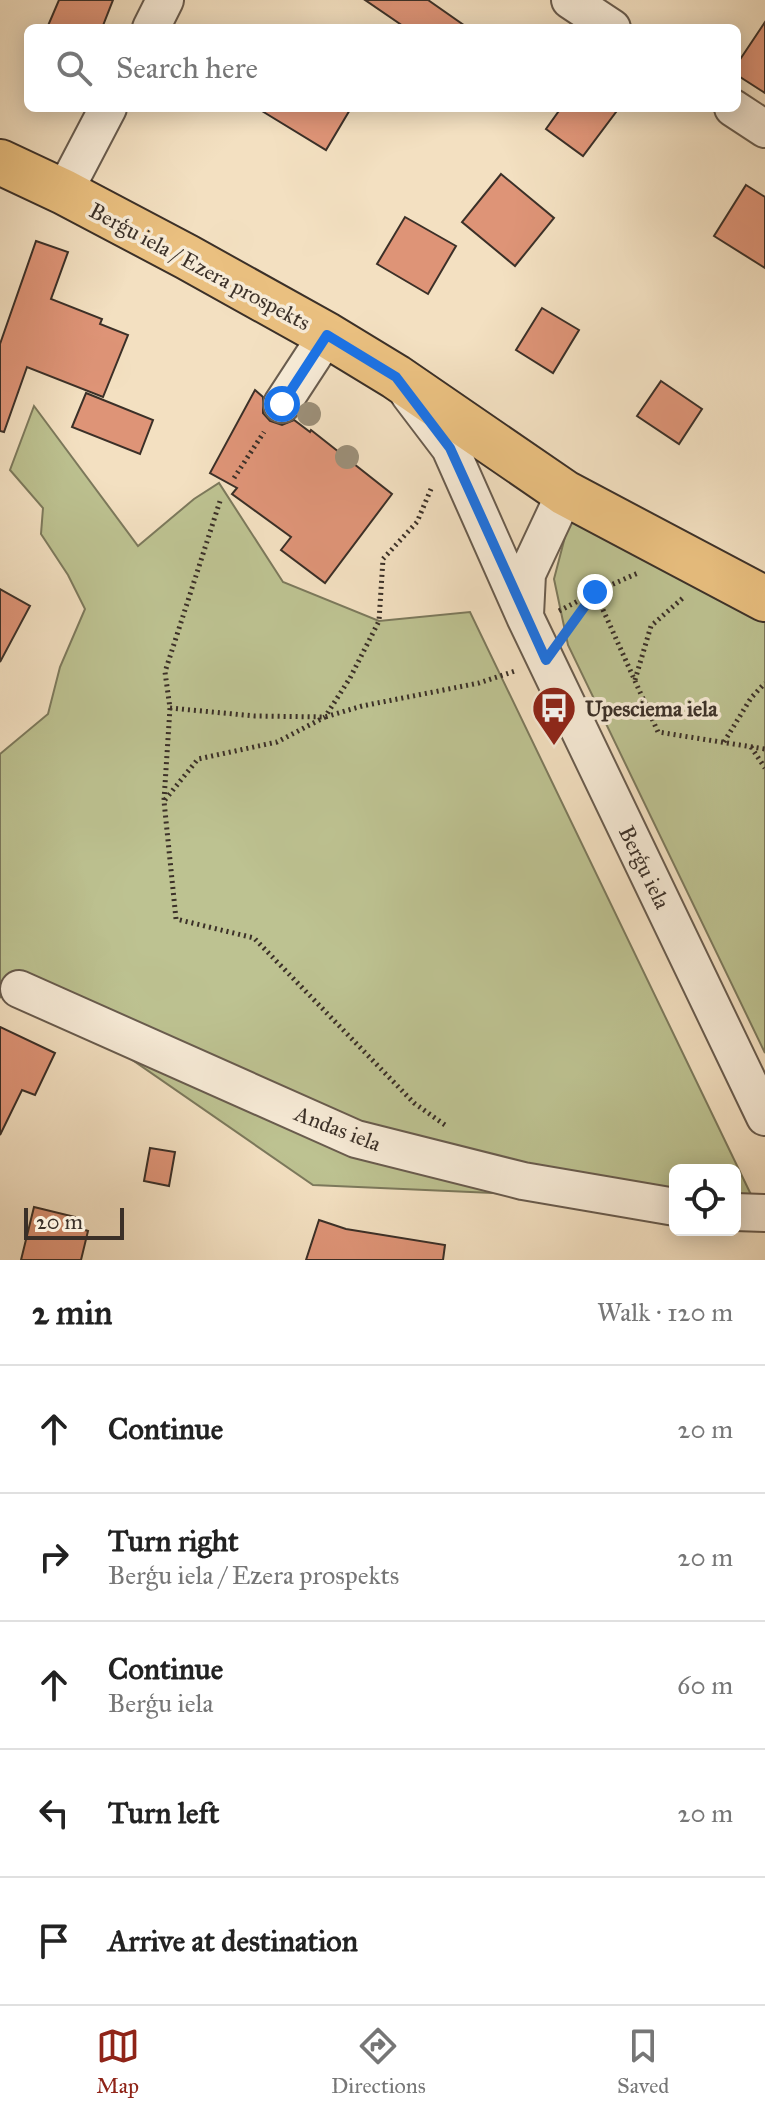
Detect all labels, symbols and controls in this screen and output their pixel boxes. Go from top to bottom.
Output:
search box [24,24,741,112]
icon: search [52,46,96,90]
text: Search here [116,50,258,86]
street label: Berģu iela / Ezera prospekts [85,197,315,336]
route start [264,386,300,422]
route end [577,574,613,610]
bus stop icon: Upesciema iela [530,684,578,747]
place label: Upesciema iela [585,695,718,722]
street label: Berģu iela [613,821,677,914]
street label: Andas iela [290,1099,385,1157]
map controls [669,1164,741,1236]
button: locate [669,1164,741,1236]
scale bar [24,1204,124,1240]
text: 20 m [36,1208,83,1235]
text: 2 min [32,1292,112,1333]
text: Walk · 120 m [597,1296,733,1328]
icon: ahead [32,1407,76,1451]
text: Continue [108,1411,223,1447]
text: 20 m [678,1413,733,1445]
text: Turn right [108,1523,239,1559]
icon: right [32,1535,76,1579]
text: 20 m [678,1541,733,1573]
text: Berģu iela / Ezera prospekts [108,1559,399,1591]
text: Continue [108,1651,223,1687]
icon: ahead [32,1663,76,1707]
text: 60 m [677,1669,733,1701]
text: Berģu iela [108,1687,214,1719]
icon: left [32,1791,76,1835]
text: Turn left [108,1795,219,1831]
text: 20 m [678,1797,733,1829]
icon: arrive [32,1919,76,1963]
text: Arrive at destination [108,1923,358,1959]
tab: Map [96,2024,140,2099]
tab: Directions [331,2024,426,2099]
tab: Saved [617,2024,669,2099]

